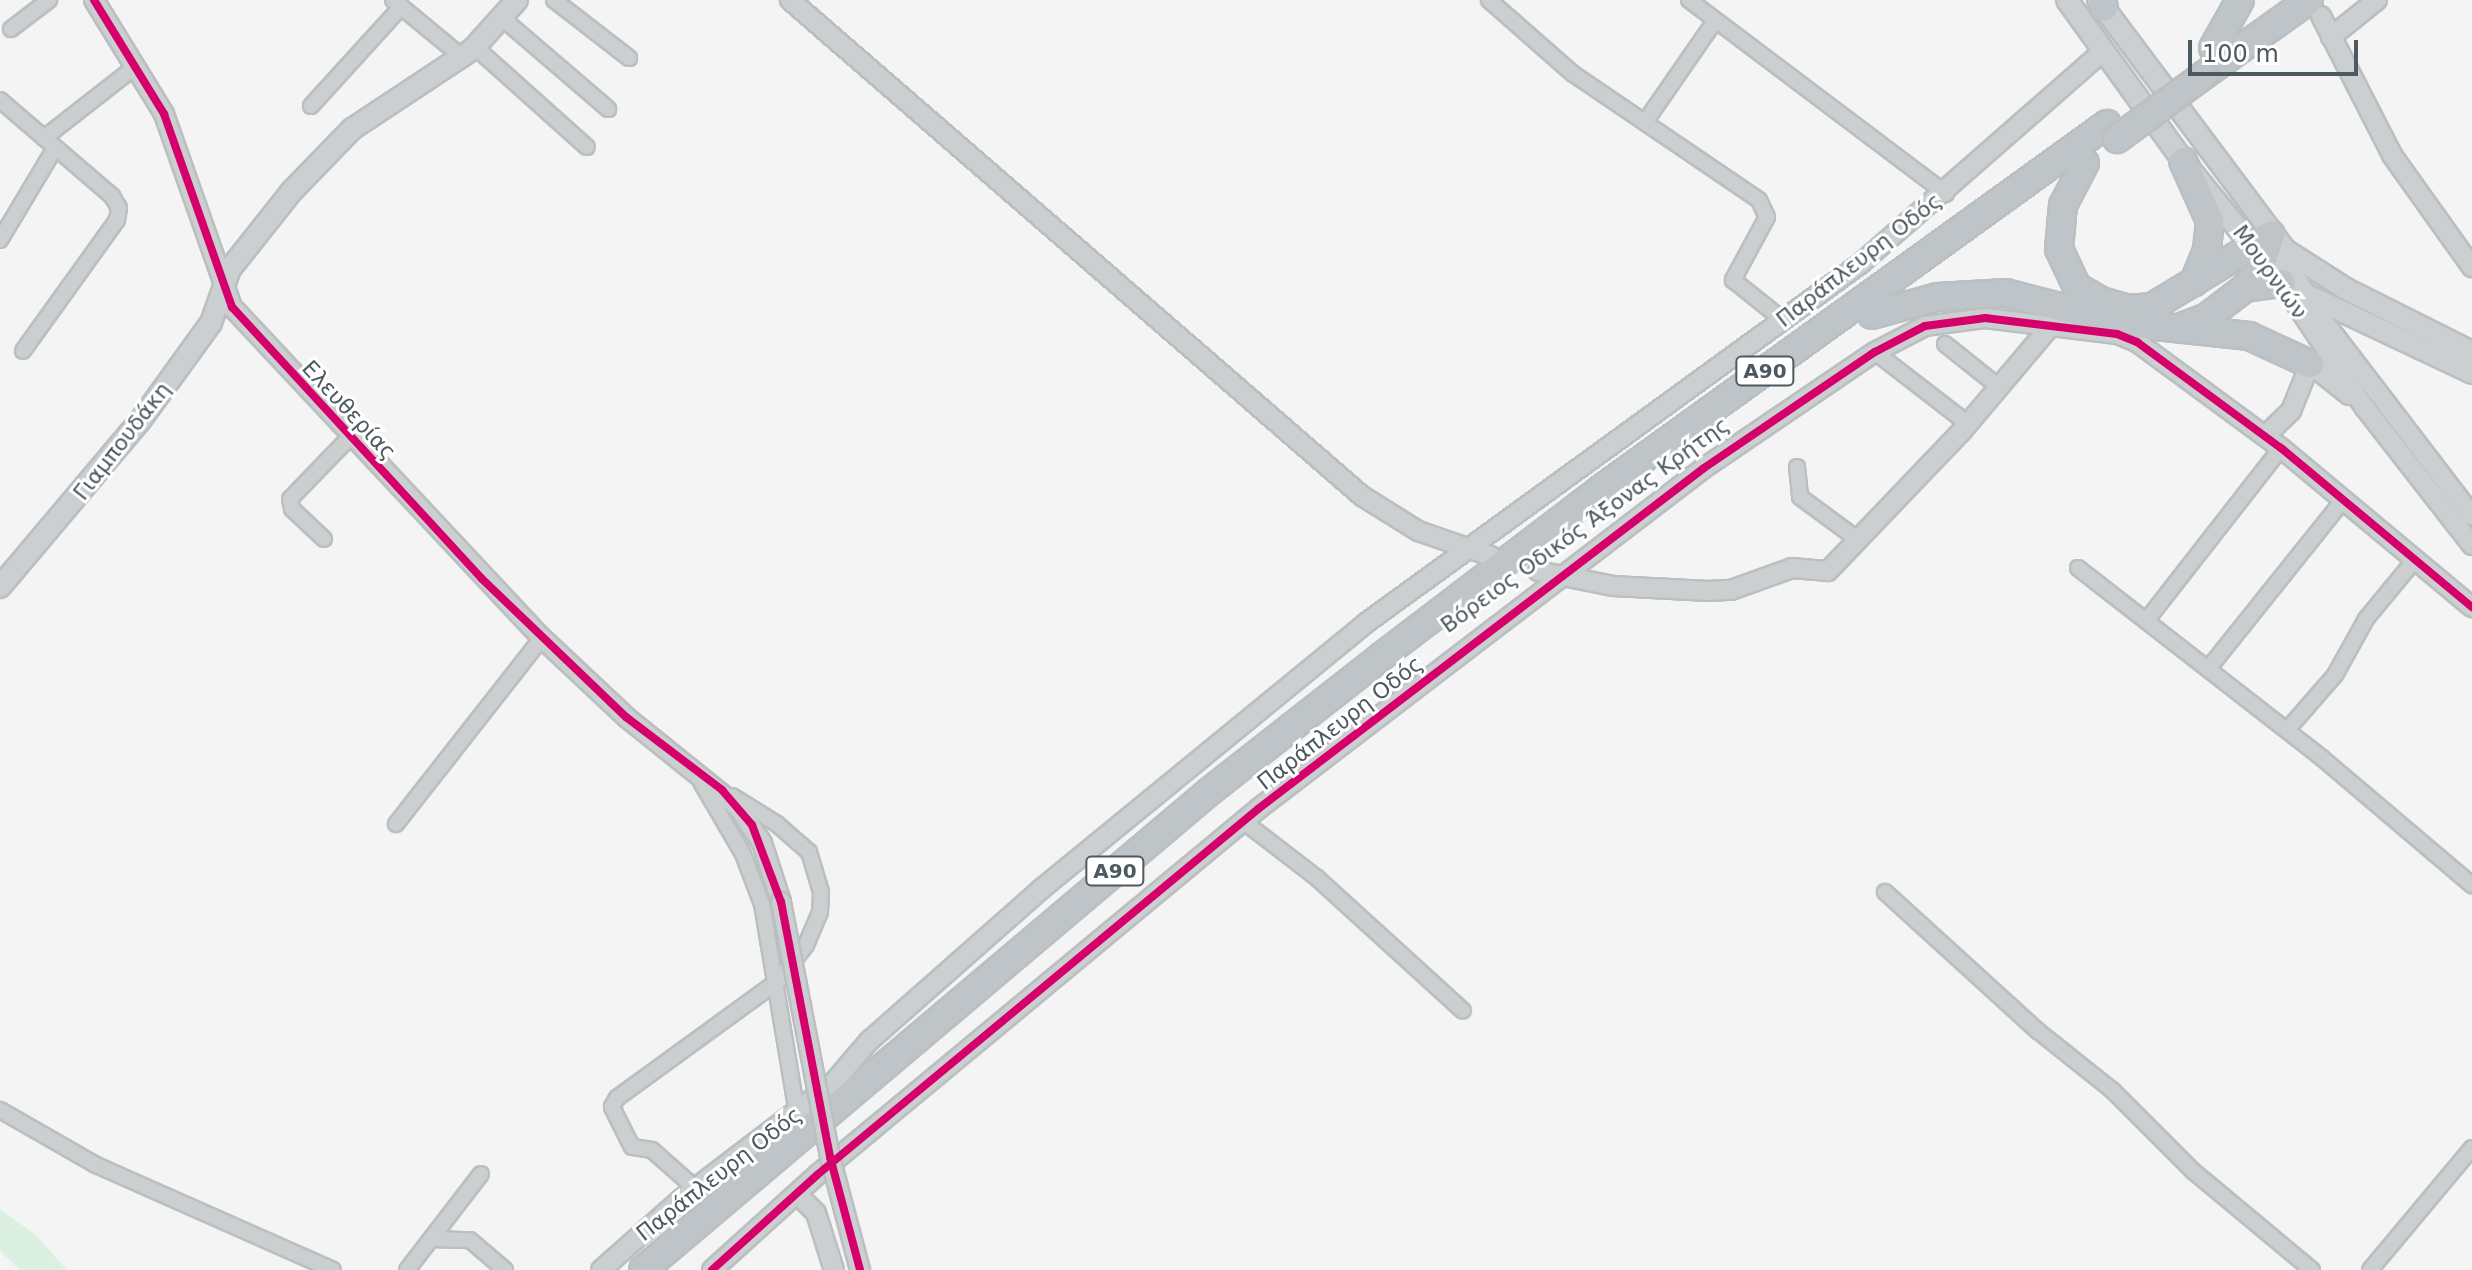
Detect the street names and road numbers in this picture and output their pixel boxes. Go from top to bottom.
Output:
street label: Παράπλευρη Οδός [1771,187,1947,333]
street label: Μουρνιών [2227,220,2313,324]
street label: Ελευθερίας [296,355,402,465]
road number: Α90 [1735,355,1795,387]
street label: Γιαμπουδάκη [68,377,176,505]
street label: Βόρειος Οδικός Άξονας Κρήτης [1436,411,1734,639]
street label: Παράπλευρη Οδός [1252,650,1428,796]
road number: Α90 [1085,855,1145,887]
street label: Παράπλευρη Οδός [631,1101,807,1247]

